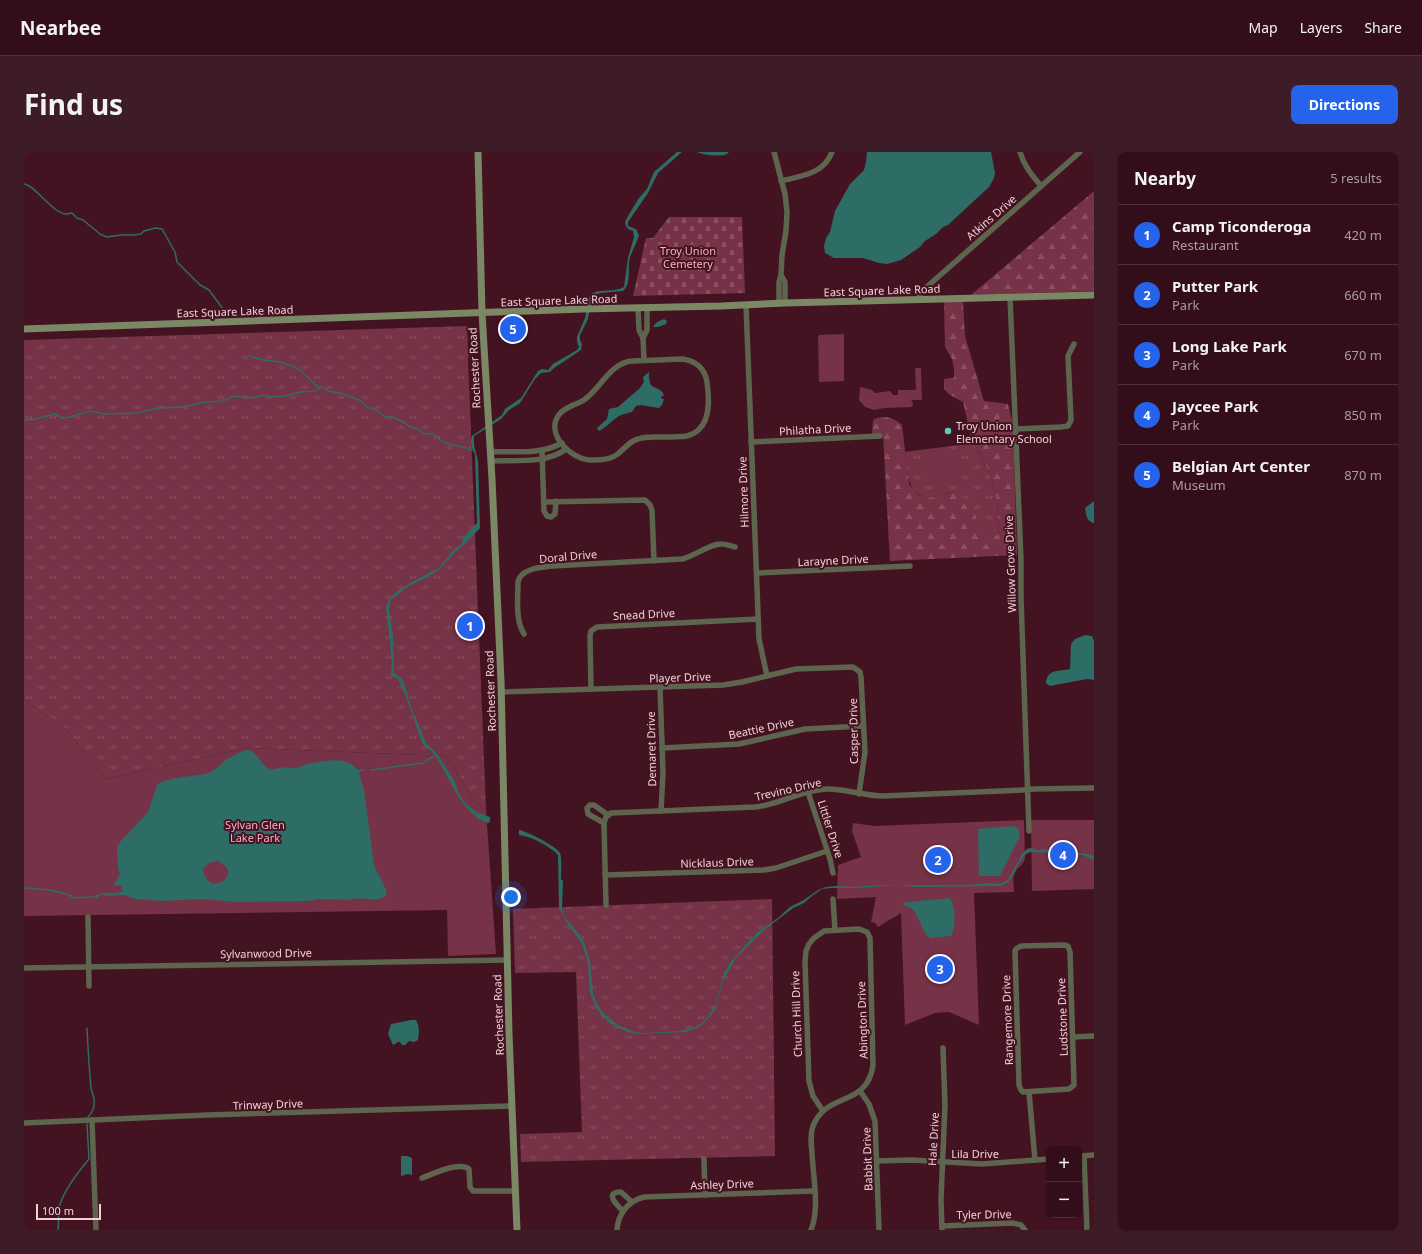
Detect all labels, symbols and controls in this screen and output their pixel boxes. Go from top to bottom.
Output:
text: Nearbee [20,15,101,41]
text: Map [1249,18,1278,37]
text: Layers [1300,18,1342,37]
text: Share [1364,18,1402,37]
text: Find us [24,85,123,123]
button: Directions [1291,85,1398,124]
text: Nearby [1134,167,1196,190]
text: 5 results [1330,169,1382,187]
street label: Atkins Drive [963,191,1019,243]
text: Camp Ticonderoga [1172,216,1311,236]
text: 1 [1143,226,1151,244]
text: 420 m [1344,226,1382,244]
text: Restaurant [1172,236,1239,254]
park label: Troy Union Cemetery [660,243,716,271]
text: Putter Park [1172,276,1258,296]
street label: East Square Lake Road [823,280,941,300]
text: 2 [1143,286,1151,304]
text: 660 m [1344,286,1382,304]
street label: East Square Lake Road [500,290,618,310]
text: Park [1172,296,1199,314]
street label: East Square Lake Road [176,301,294,321]
pin: 5 [500,314,526,344]
street label: Rochester Road [464,327,484,409]
text: Long Lake Park [1172,336,1287,356]
text: 3 [1143,346,1151,364]
text: 670 m [1344,346,1382,364]
text: Park [1172,356,1199,374]
text: Jaycee Park [1172,396,1258,416]
text: 4 [1143,406,1151,424]
text: 850 m [1344,406,1382,424]
text: Park [1172,416,1199,434]
place label: Troy Union Elementary School [956,418,1052,446]
street label: Philatha Drive [779,420,851,438]
marker: Troy Union Elementary School [943,426,953,436]
street label: Hilmore Drive [734,456,752,528]
text: Belgian Art Center [1172,456,1310,476]
text: 5 [1143,466,1151,484]
text: 870 m [1344,466,1382,484]
text: Museum [1172,476,1226,494]
street label: Willow Grove Drive [1001,515,1019,613]
street label: Doral Drive [538,546,598,566]
street label: Larayne Drive [797,551,869,569]
street label: Snead Drive [613,605,675,623]
pin: 1 [457,611,483,641]
street label: Rochester Road [481,650,499,732]
street label: Player Drive [649,668,711,686]
street label: Casper Drive [845,698,861,764]
street label: Demaret Drive [643,711,659,787]
street label: Beattie Drive [727,714,795,742]
street label: Trevino Drive [753,774,823,804]
street label: Littler Drive [815,798,847,860]
park label: Sylvan Glen Lake Park [225,817,285,845]
pin: 4 [1050,840,1076,870]
pin: 2 [925,845,951,875]
street label: Nicklaus Drive [680,853,754,871]
your location [501,887,521,907]
street label: Sylvanwood Drive [220,945,312,961]
pin: 3 [927,954,953,984]
street label: Church Hill Drive [787,970,805,1058]
street label: Rochester Road [489,974,507,1056]
street label: Rangemore Drive [998,975,1016,1065]
street label: Ludstone Drive [1053,978,1071,1056]
street label: Abington Drive [853,981,871,1059]
street label: Trinway Drive [233,1095,303,1113]
street label: Hale Drive [924,1112,942,1166]
street label: Babbit Drive [858,1127,876,1191]
street label: Lila Drive [951,1146,999,1161]
map controls [1046,1146,1082,1218]
button: + [1046,1146,1082,1182]
street label: Ashley Drive [690,1175,754,1193]
button: − [1046,1182,1082,1218]
scale bar [36,1202,101,1221]
text: 100 m [42,1203,74,1218]
street label: Tyler Drive [956,1206,1012,1222]

